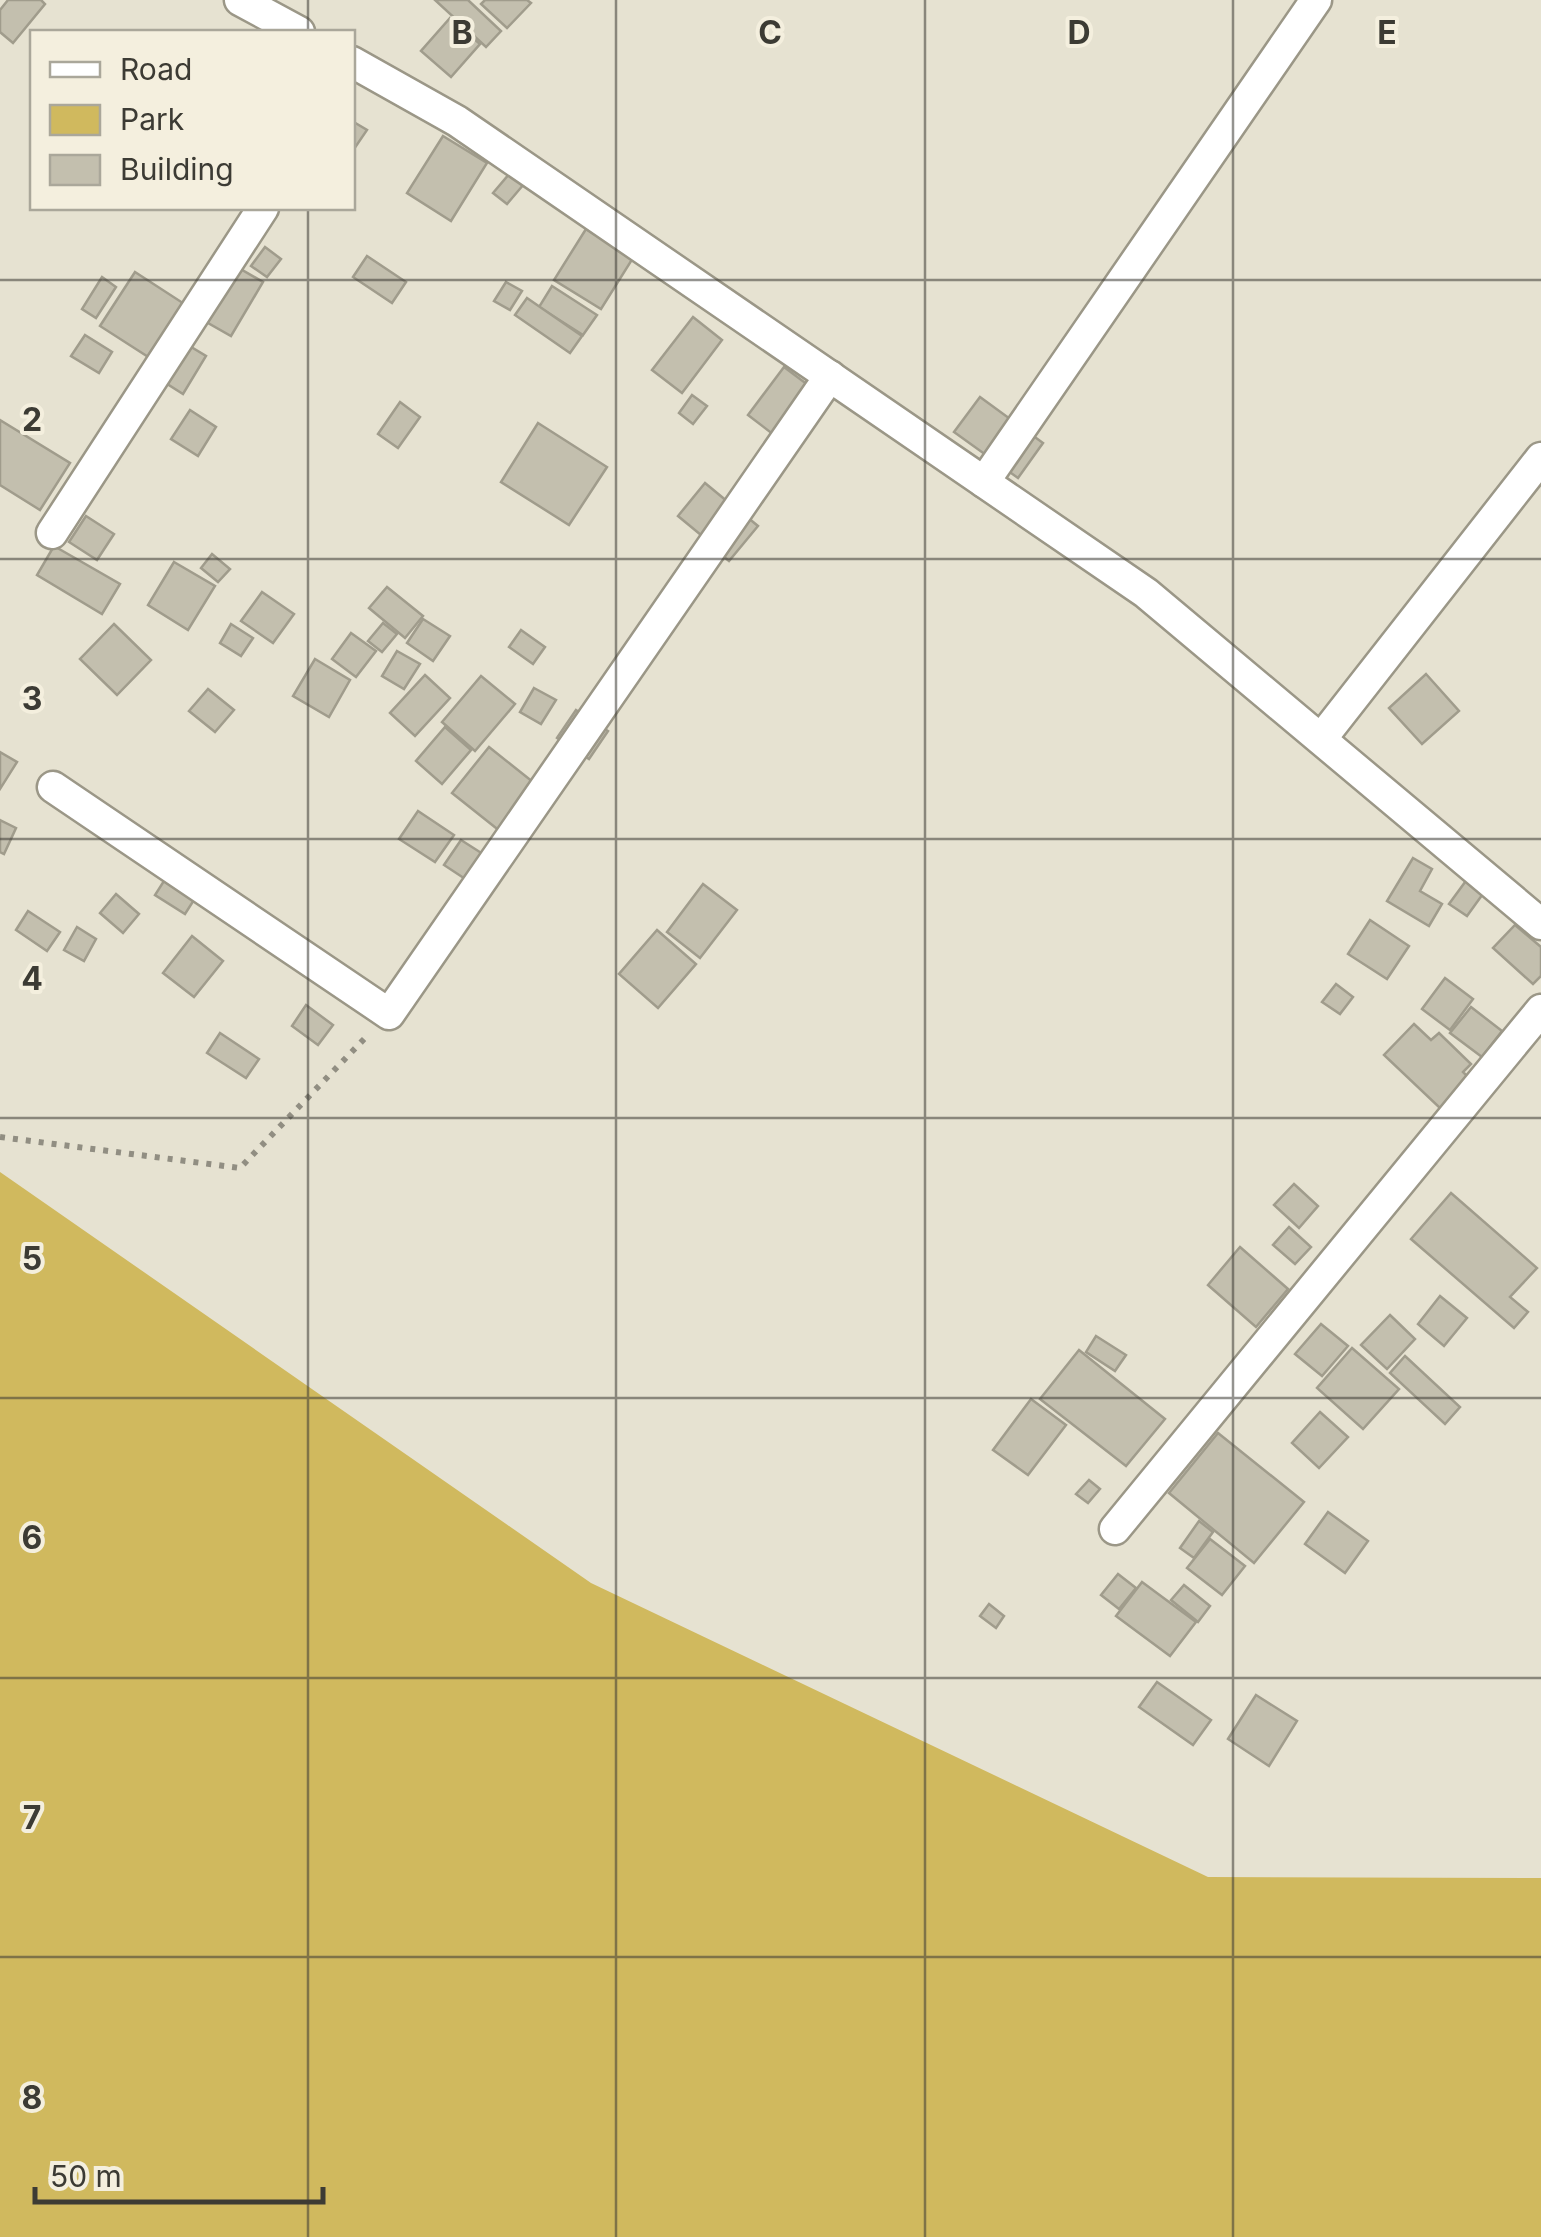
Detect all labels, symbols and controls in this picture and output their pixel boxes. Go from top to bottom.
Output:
text: B [451,13,473,52]
text: C [758,13,782,52]
text: D [1067,13,1091,52]
text: E [1377,13,1397,52]
legend [30,30,355,210]
text: Road [120,51,192,87]
text: Park [120,101,185,137]
text: Building [120,151,234,187]
text: 2 [22,400,42,439]
text: 3 [22,679,42,718]
text: 4 [21,959,43,998]
text: 5 [22,1239,42,1278]
text: 6 [22,1518,42,1557]
text: 7 [23,1798,41,1837]
text: 8 [22,2078,42,2117]
scale bar [35,2142,322,2204]
text: 50 m [50,2158,122,2194]

